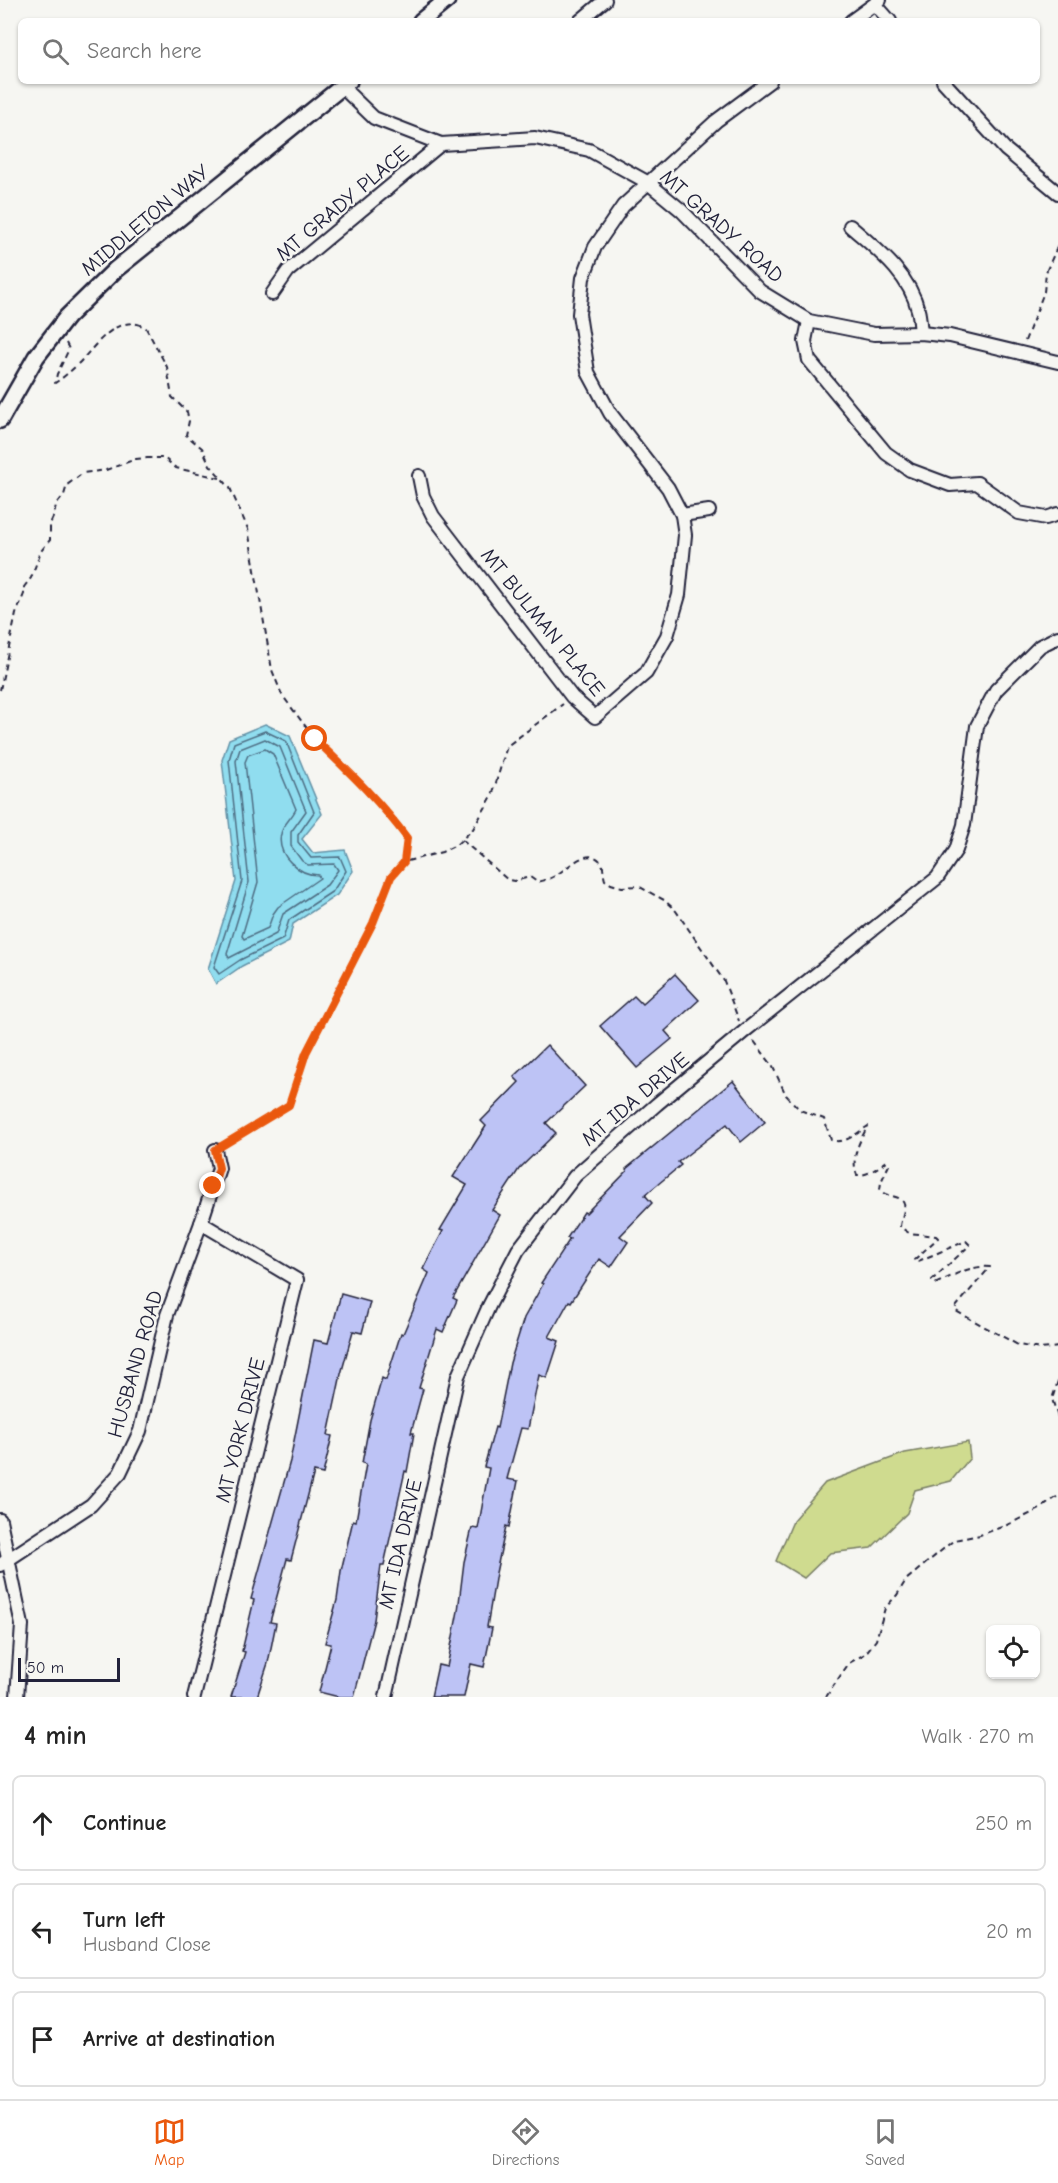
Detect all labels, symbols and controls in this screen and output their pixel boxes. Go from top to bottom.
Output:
search box [18,18,1040,84]
icon: search [39,35,72,68]
text: Search here [87,38,202,64]
street label: MT GRADY PLACE [271,140,413,266]
street label: MIDDLETON WAY [76,159,214,281]
street label: MT GRADY ROAD [655,164,789,288]
street label: MT BULMAN PLACE [476,543,610,701]
route start [301,725,327,751]
street label: MT IDA DRIVE [576,1047,694,1151]
route end [199,1172,225,1198]
street label: HUSBAND ROAD [103,1288,167,1440]
street label: MT YORK DRIVE [210,1355,270,1505]
street label: MT IDA DRIVE [373,1477,427,1611]
map controls [986,1625,1040,1679]
button: locate [986,1625,1040,1679]
scale bar [18,1655,120,1682]
text: 50 m [27,1659,64,1677]
text: 4 min [24,1721,87,1751]
text: Walk · 270 m [921,1725,1034,1748]
icon: ahead [26,1807,59,1840]
text: Continue [83,1810,166,1836]
text: 250 m [975,1812,1032,1835]
text: Turn left [83,1907,165,1933]
icon: left [26,1915,59,1948]
text: 20 m [986,1920,1032,1943]
text: Husband Close [83,1933,211,1956]
icon: arrive [26,2023,59,2056]
text: Arrive at destination [83,2026,275,2052]
tab: Map [153,2115,186,2169]
tab: Directions [492,2115,559,2169]
tab: Saved [865,2115,905,2169]

